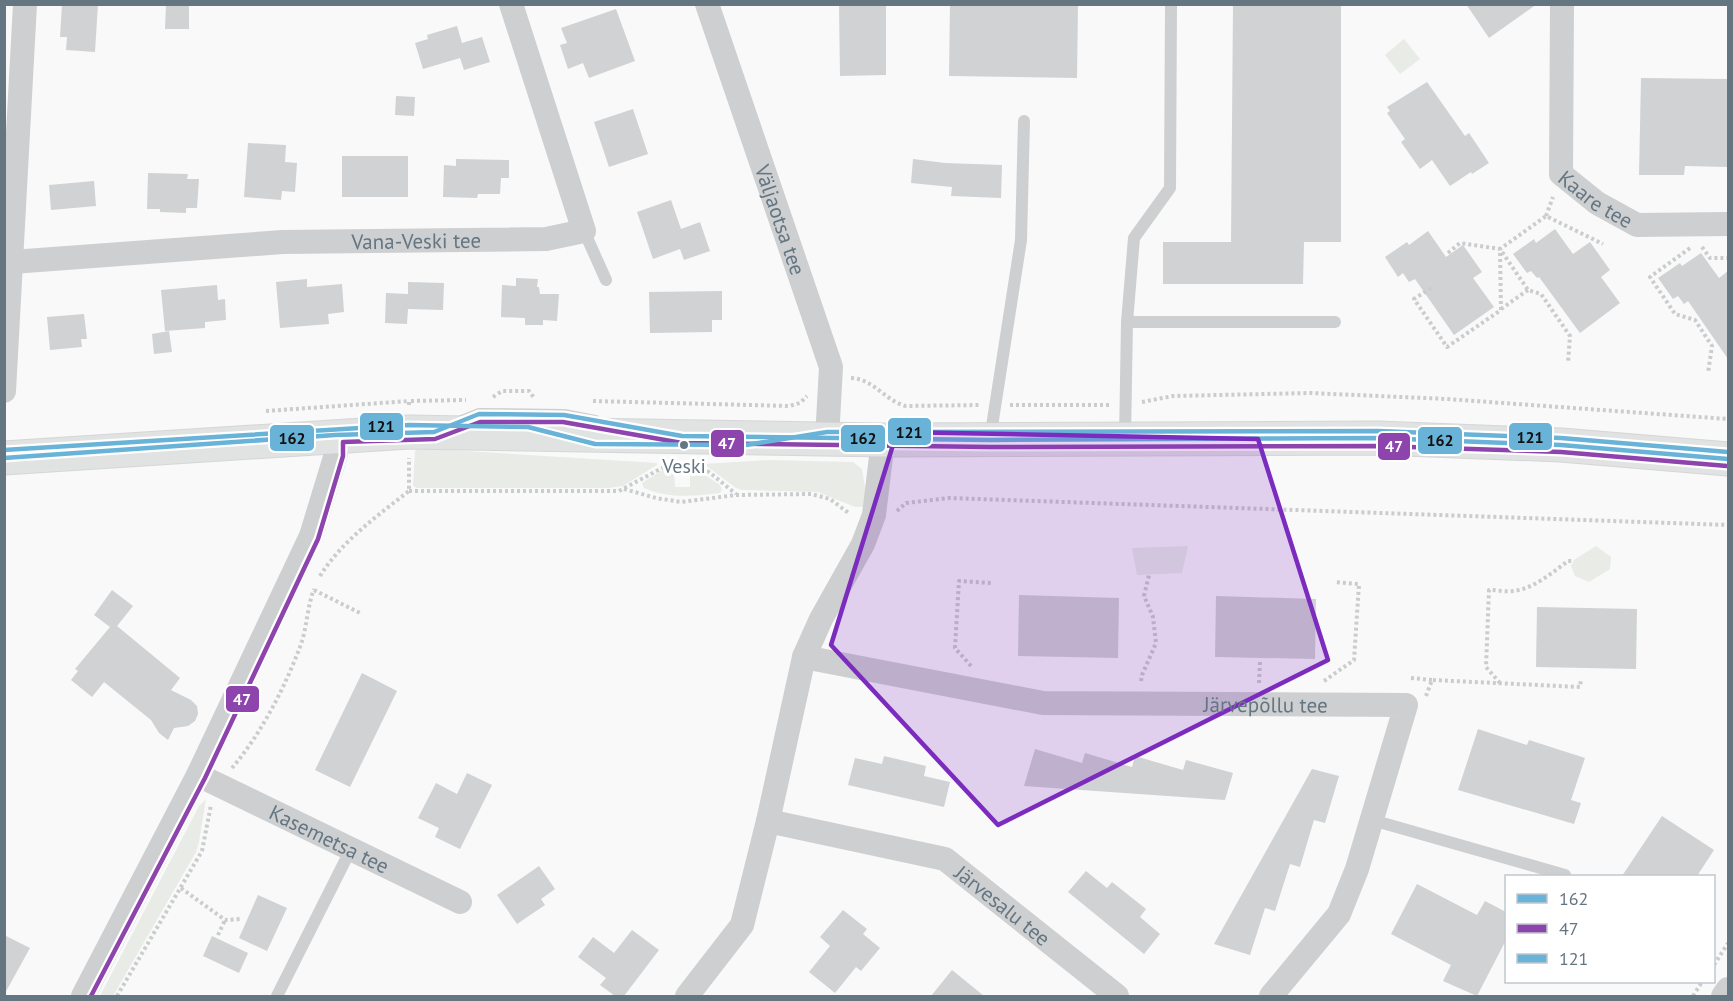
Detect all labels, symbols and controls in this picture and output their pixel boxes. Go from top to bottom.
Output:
street label: Väljaotsa tee [749,160,812,278]
street label: Kaare tee [1553,164,1638,234]
street label: Vana-Veski tee [350,226,481,255]
line badge: 121 [359,412,404,441]
text: 121 [367,416,395,436]
line badge: 121 [887,417,932,446]
text: 121 [895,422,923,442]
line badge: 121 [1508,422,1553,451]
line badge: 162 [269,424,315,452]
line badge: 162 [840,424,886,453]
line badge: 162 [1417,426,1463,455]
text: 121 [1516,427,1544,447]
text: 162 [278,428,306,448]
text: 162 [849,428,877,448]
line badge: 47 [710,429,745,458]
text: 162 [1426,430,1454,450]
line badge: 47 [1377,432,1411,461]
text: 47 [718,433,736,453]
text: 47 [1385,436,1403,456]
marker: Veski [678,439,690,451]
place label: Veski [661,453,706,479]
line badge: 47 [225,685,260,713]
text: 47 [233,689,251,709]
street label: Järvepõllu tee [1202,690,1328,718]
street label: Kasemetsa tee [265,798,394,879]
street label: Järvesalu tee [949,858,1056,951]
legend [1505,875,1715,983]
text: 162 [1559,887,1588,910]
text: 47 [1559,917,1579,940]
text: 121 [1559,947,1588,970]

